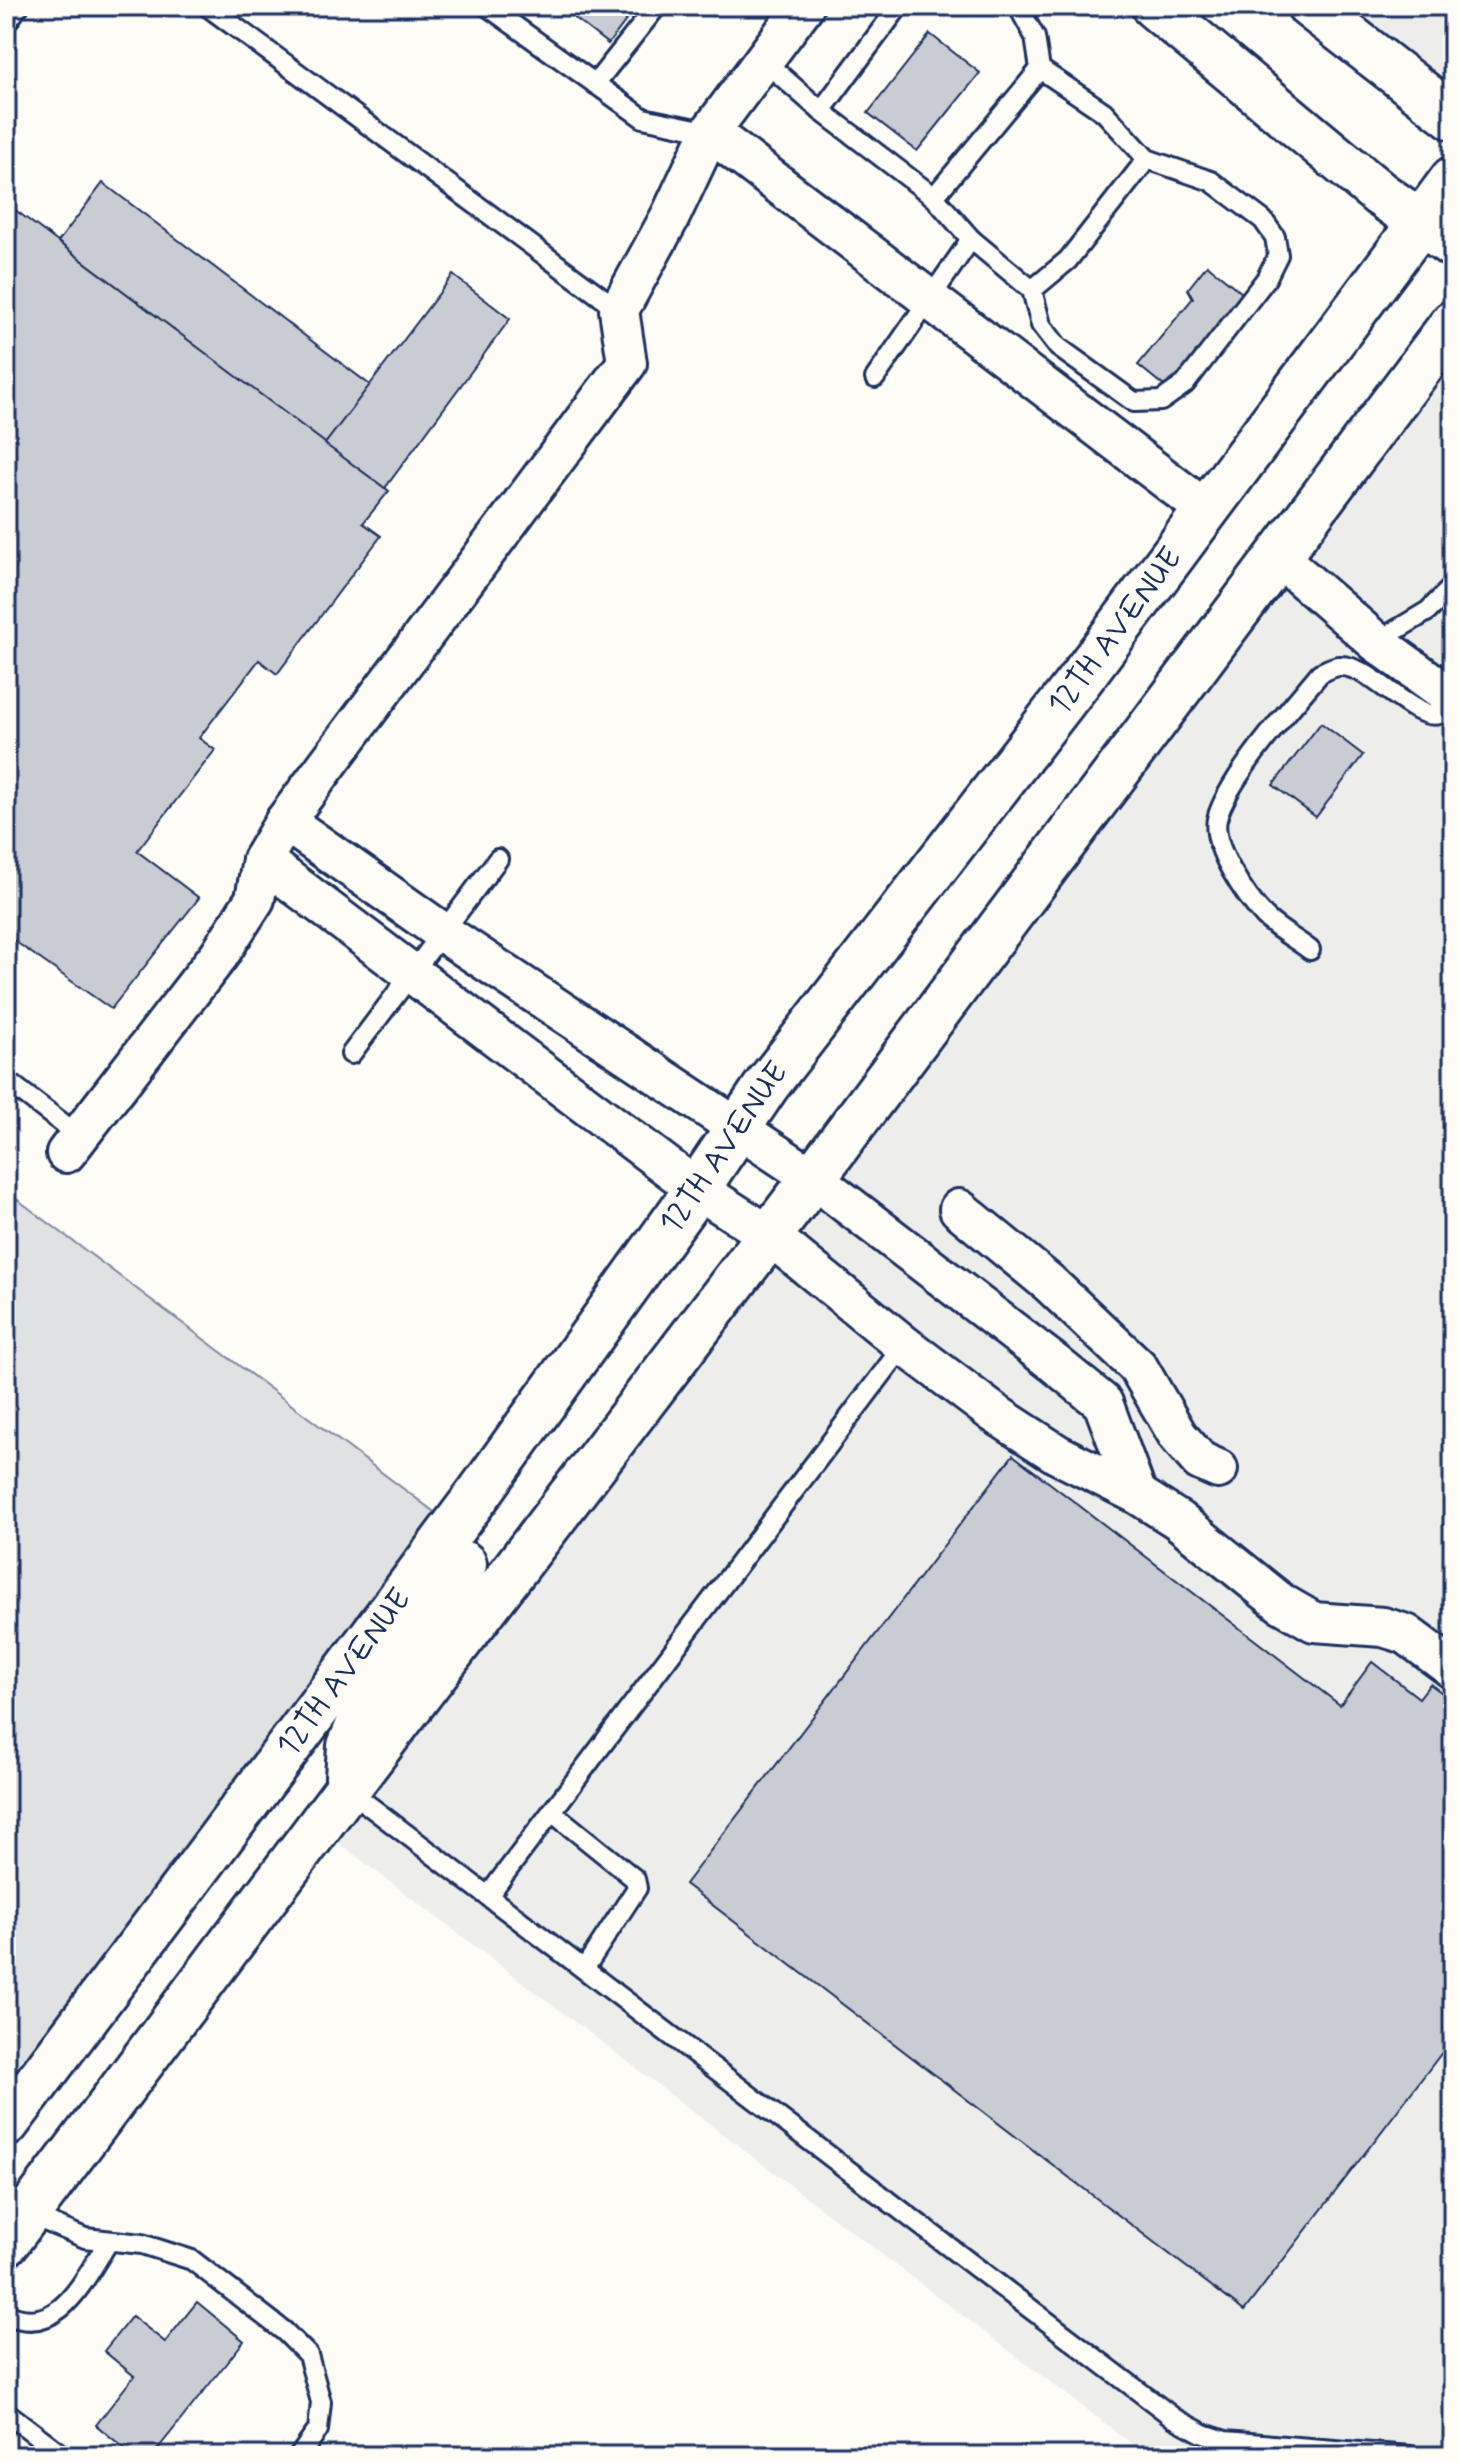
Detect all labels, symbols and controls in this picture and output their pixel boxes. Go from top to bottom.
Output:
street label: 12TH AVENUE [1039,539,1192,724]
street label: 12TH AVENUE [650,1053,798,1242]
street label: 12TH AVENUE [268,1580,421,1765]

